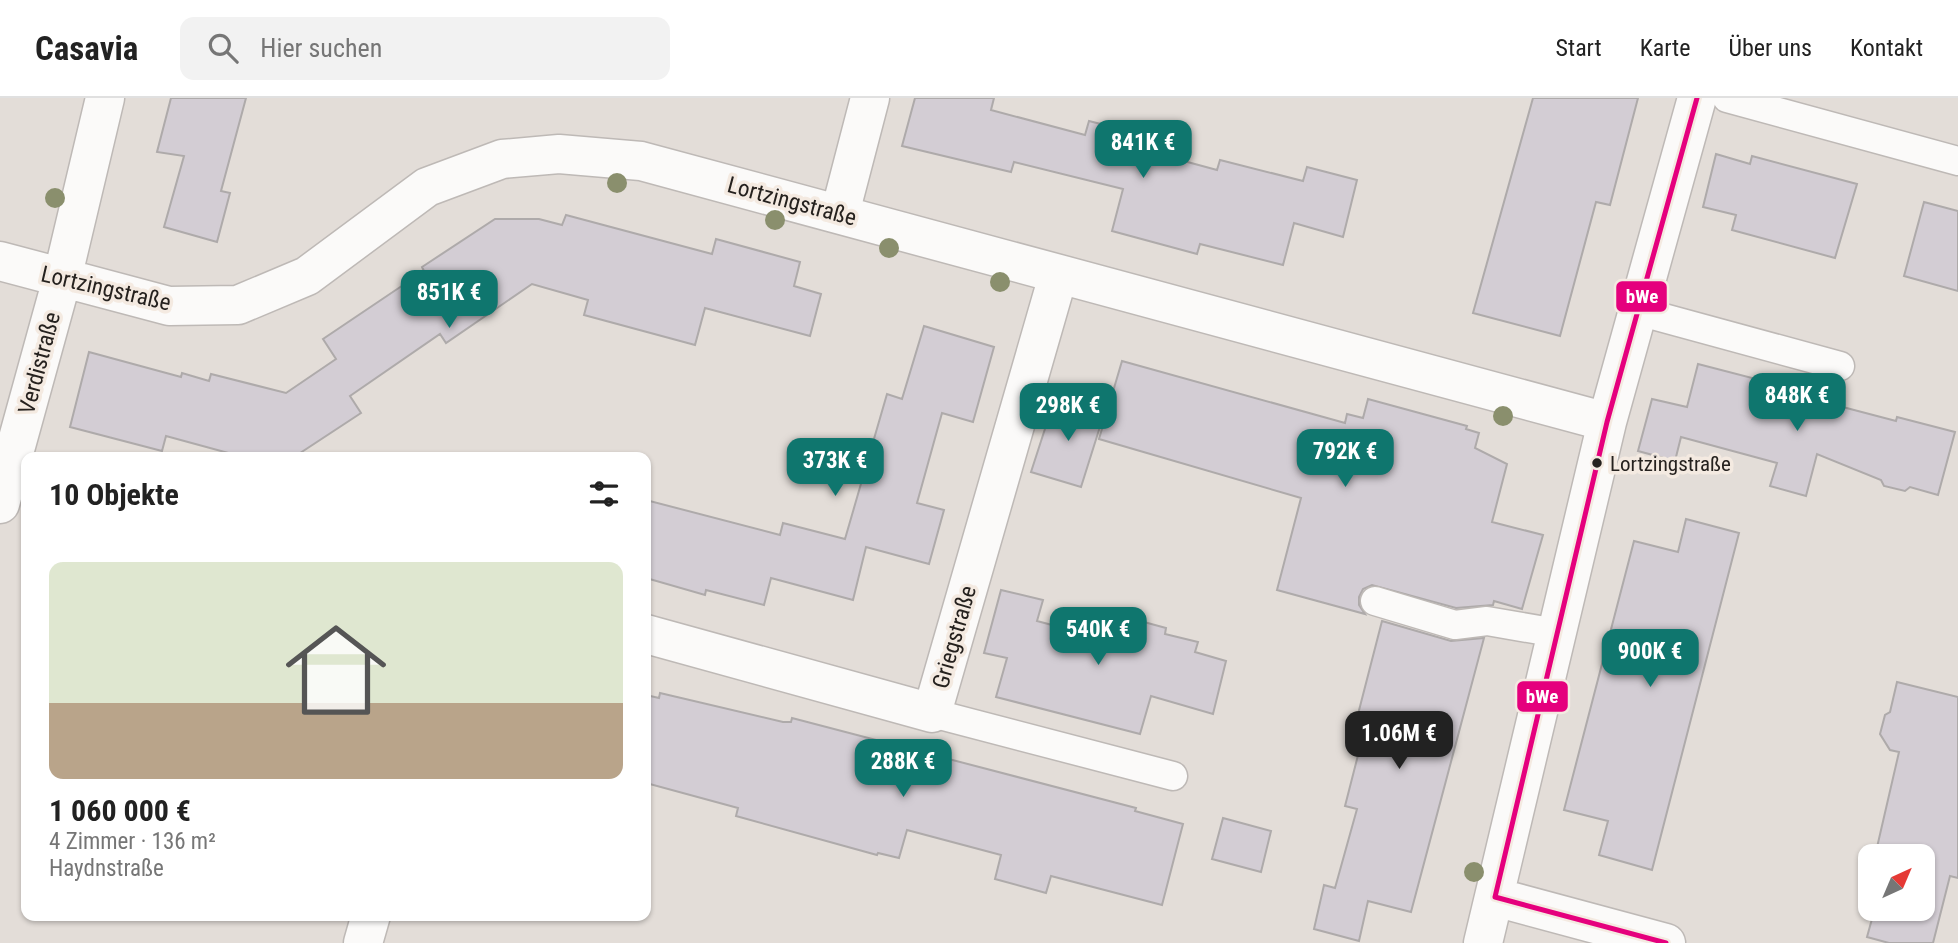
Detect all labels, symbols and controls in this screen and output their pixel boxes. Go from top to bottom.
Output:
search box [180,17,670,80]
text: Casavia [35,29,138,68]
icon: search [204,29,242,67]
text: Hier suchen [260,33,382,63]
text: Start [1556,34,1602,62]
text: Karte [1640,34,1690,62]
text: Über uns [1728,34,1812,62]
text: Kontakt [1850,34,1923,62]
pin: 841K € [1086,120,1200,180]
text: 841K € [1111,129,1175,156]
street label: Lortzingstraße [724,171,859,232]
street label: Lortzingstraße [38,260,173,317]
pin: 851K € [392,271,506,330]
text: 851K € [417,279,481,306]
line badge: bWe [1615,280,1668,313]
text: bWe [1626,285,1658,308]
street label: Verdistraße [13,309,66,417]
pin: 848K € [1740,374,1854,433]
text: 848K € [1765,382,1829,409]
pin: 298K € [1011,384,1125,443]
text: 298K € [1036,392,1100,419]
pin: 792K € [1288,430,1402,489]
pin: 373K € [778,438,892,498]
text: 792K € [1313,438,1377,465]
text: 373K € [803,447,867,474]
place label: Lortzingstraße [1610,452,1731,476]
marker: Lortzingstraße [1590,456,1604,470]
icon: filters [585,475,623,513]
text: 10 Objekte [49,477,179,512]
street label: Griegstraße [927,583,982,692]
icon: home [273,607,399,733]
pin: 540K € [1041,608,1155,667]
text: 540K € [1066,616,1130,643]
pin: 900K € [1593,630,1707,689]
text: 900K € [1618,638,1682,665]
line badge: bWe [1516,680,1569,713]
text: bWe [1526,685,1558,708]
pin: 1.06M € [1334,712,1464,771]
text: 1.06M € [1361,720,1437,747]
pin: 288K € [846,740,960,799]
text: 288K € [871,748,935,775]
text: 1 060 000 € [49,793,191,828]
text: 4 Zimmer · 136 m² [49,828,216,855]
north arrow [1858,844,1936,920]
map controls [1858,844,1935,921]
text: Haydnstraße [49,855,164,882]

